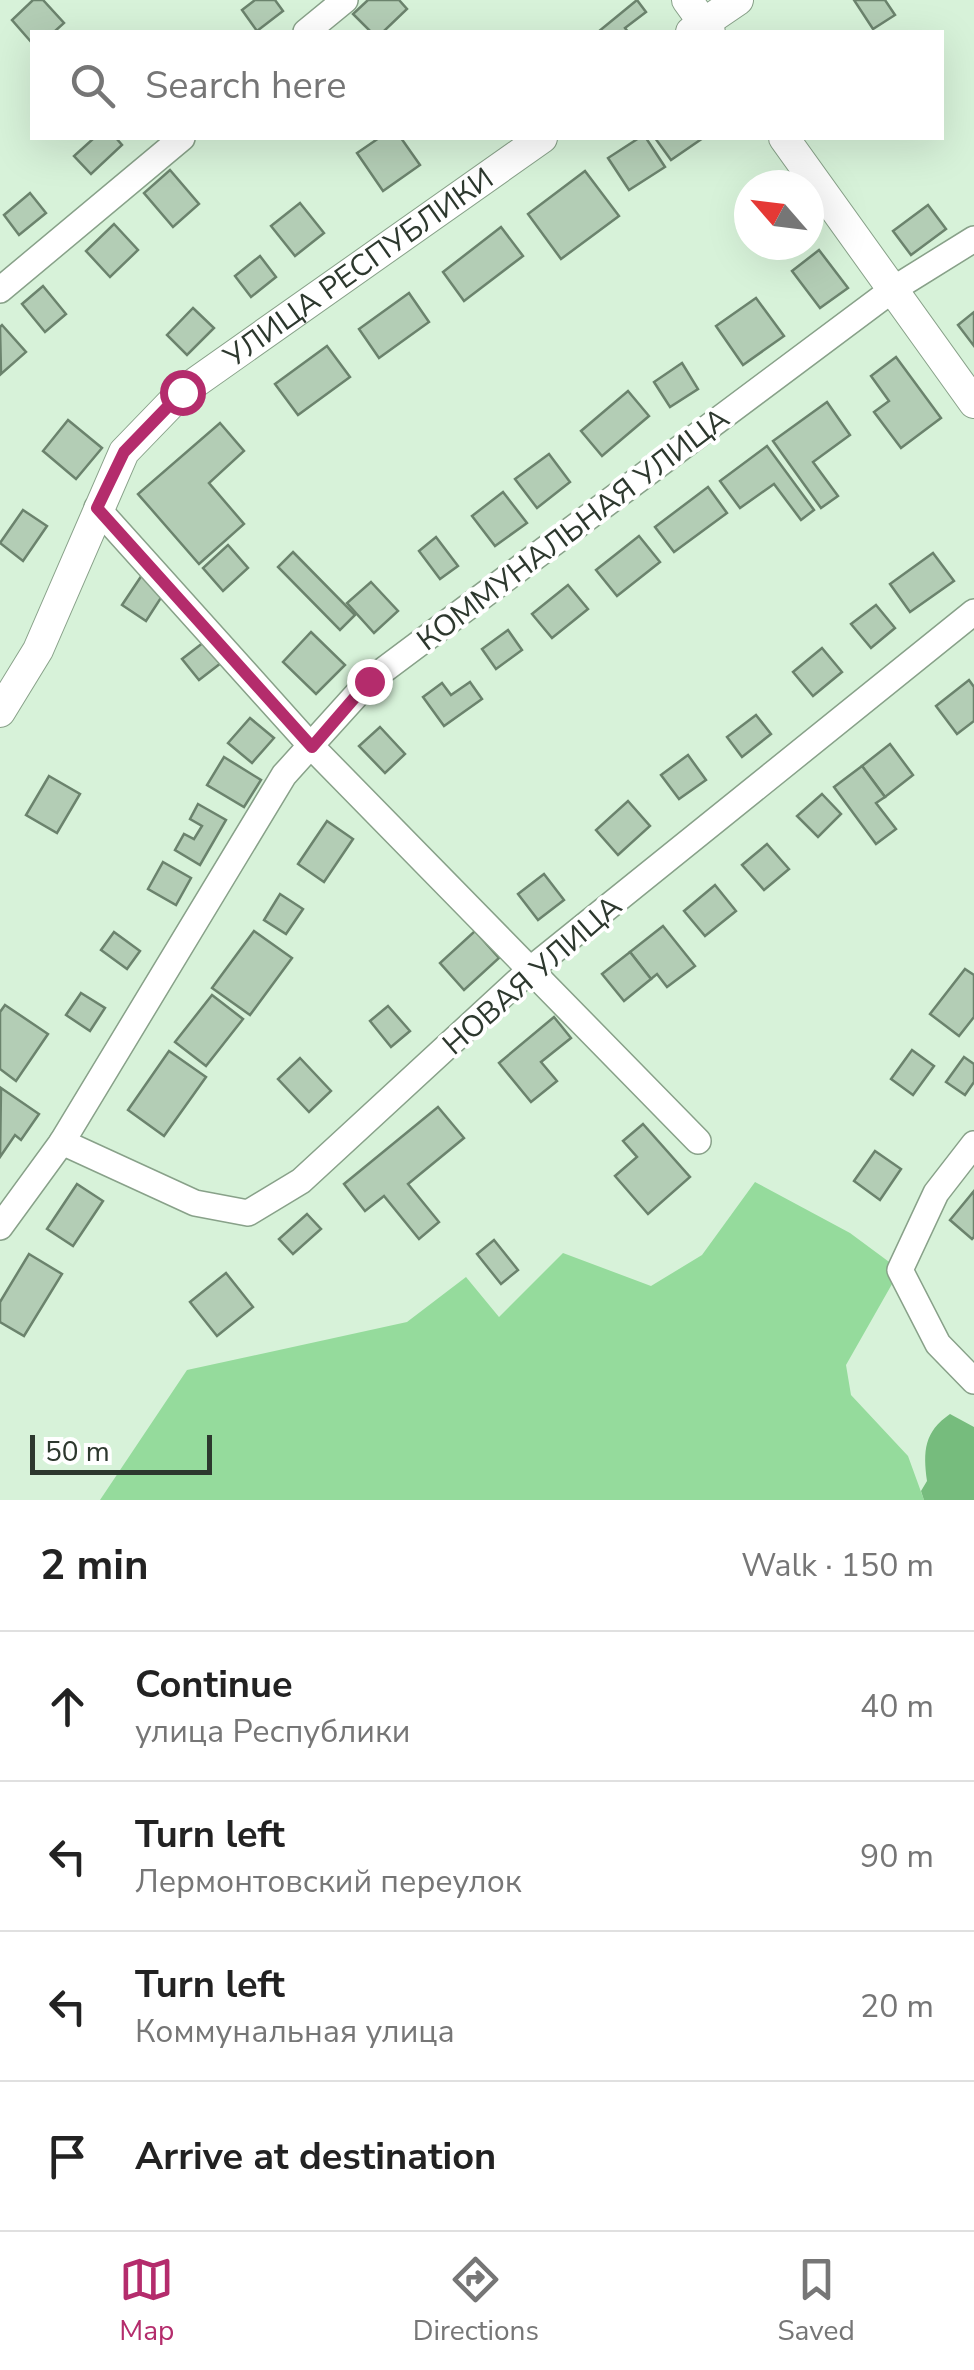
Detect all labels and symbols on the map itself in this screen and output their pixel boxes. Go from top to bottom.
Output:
street label: УЛИЦА РЕСПУБЛИКИ [215,159,502,378]
north arrow [734,170,824,260]
route start [160,370,206,416]
street label: КОММУНАЛЬНАЯ УЛИЦА [409,398,738,660]
route end [347,659,393,705]
street label: НОВАЯ УЛИЦА [434,886,631,1065]
scale bar [30,1430,212,1474]

